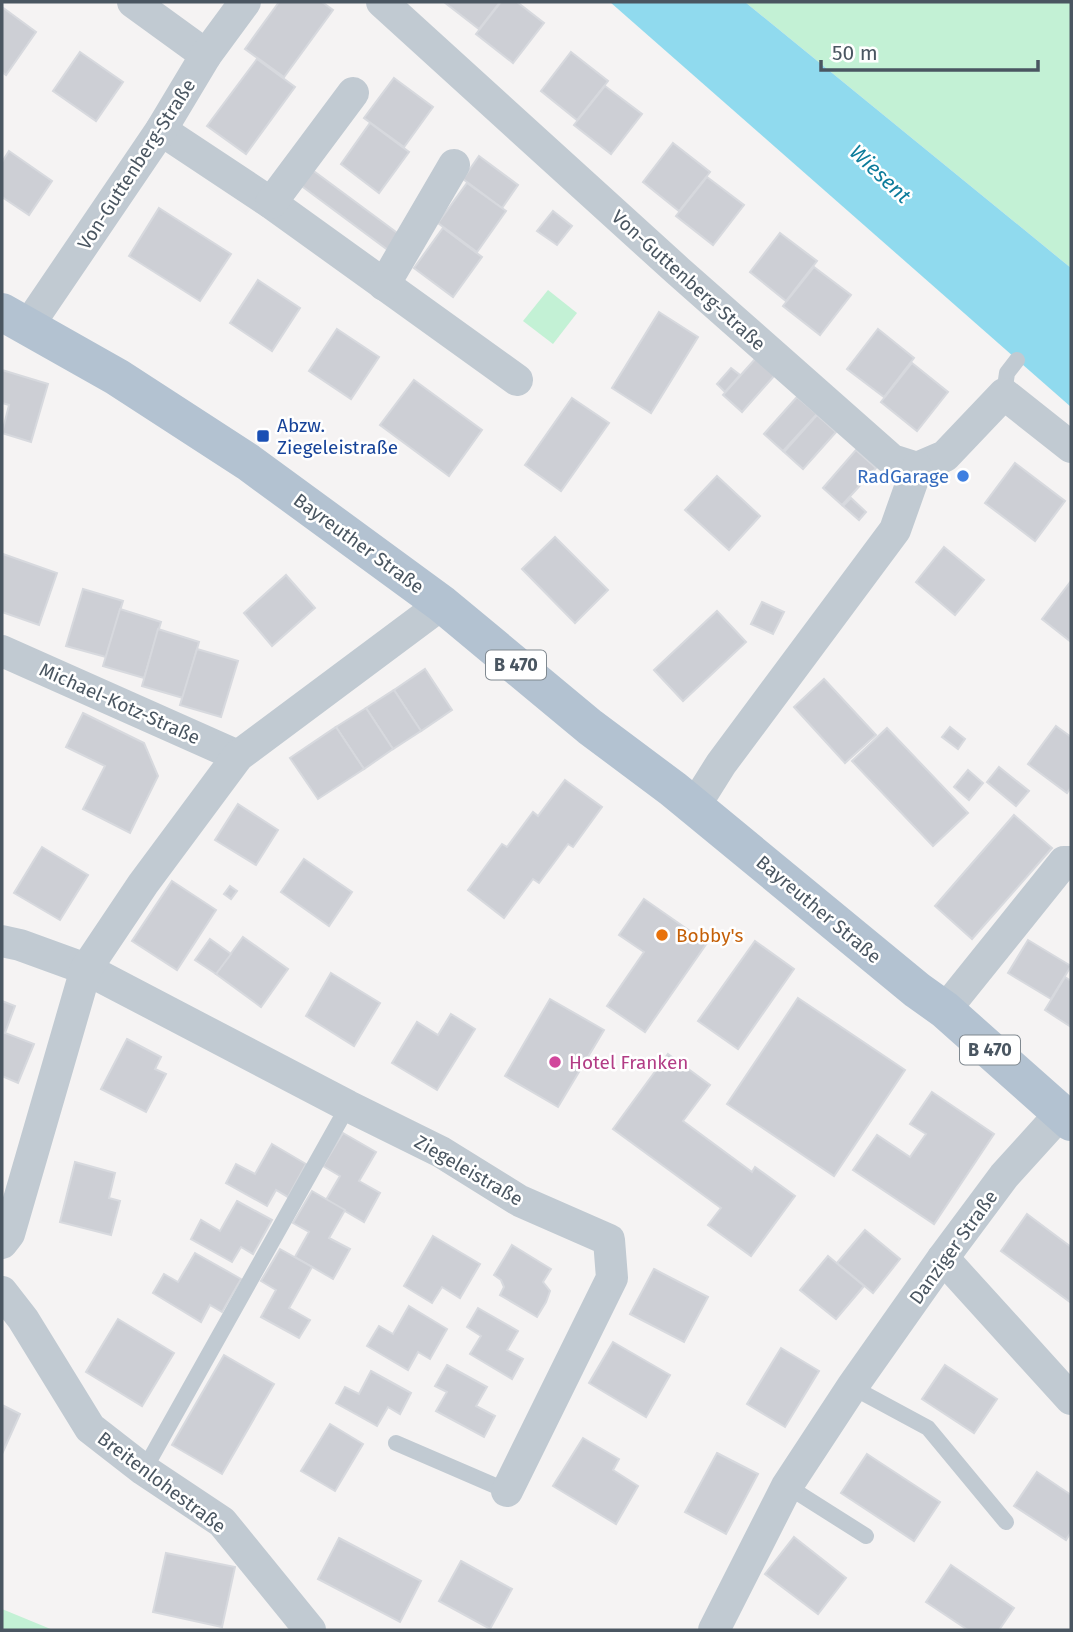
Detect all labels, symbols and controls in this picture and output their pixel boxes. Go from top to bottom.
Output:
scale bar [821,28,1038,72]
text: 50 m [832,40,878,66]
street label: Von-Guttenberg-Straße [73,75,200,254]
water label: Wiesent [844,139,916,209]
street label: Von-Guttenberg-Straße [607,205,770,356]
place label: Abzw. Ziegeleistraße [277,414,398,459]
marker: Abzw. Ziegeleistraße [255,428,271,444]
place label: RadGarage [857,465,949,488]
marker: RadGarage [955,468,971,484]
street label: Bayreuther Straße [289,488,428,598]
road number: B 470 [486,650,546,680]
street label: Michael-Kotz-Straße [36,658,204,749]
street label: Bayreuther Straße [752,851,886,968]
place label: Bobby's [676,924,743,947]
marker: Bobby's [654,927,670,943]
road number: B 470 [960,1036,1020,1064]
place label: Hotel Franken [569,1051,688,1074]
marker: Hotel Franken [547,1054,563,1070]
street label: Ziegeleistraße [411,1130,527,1211]
street label: Danziger Straße [904,1186,1002,1309]
street label: Breitenlohestraße [93,1427,230,1538]

